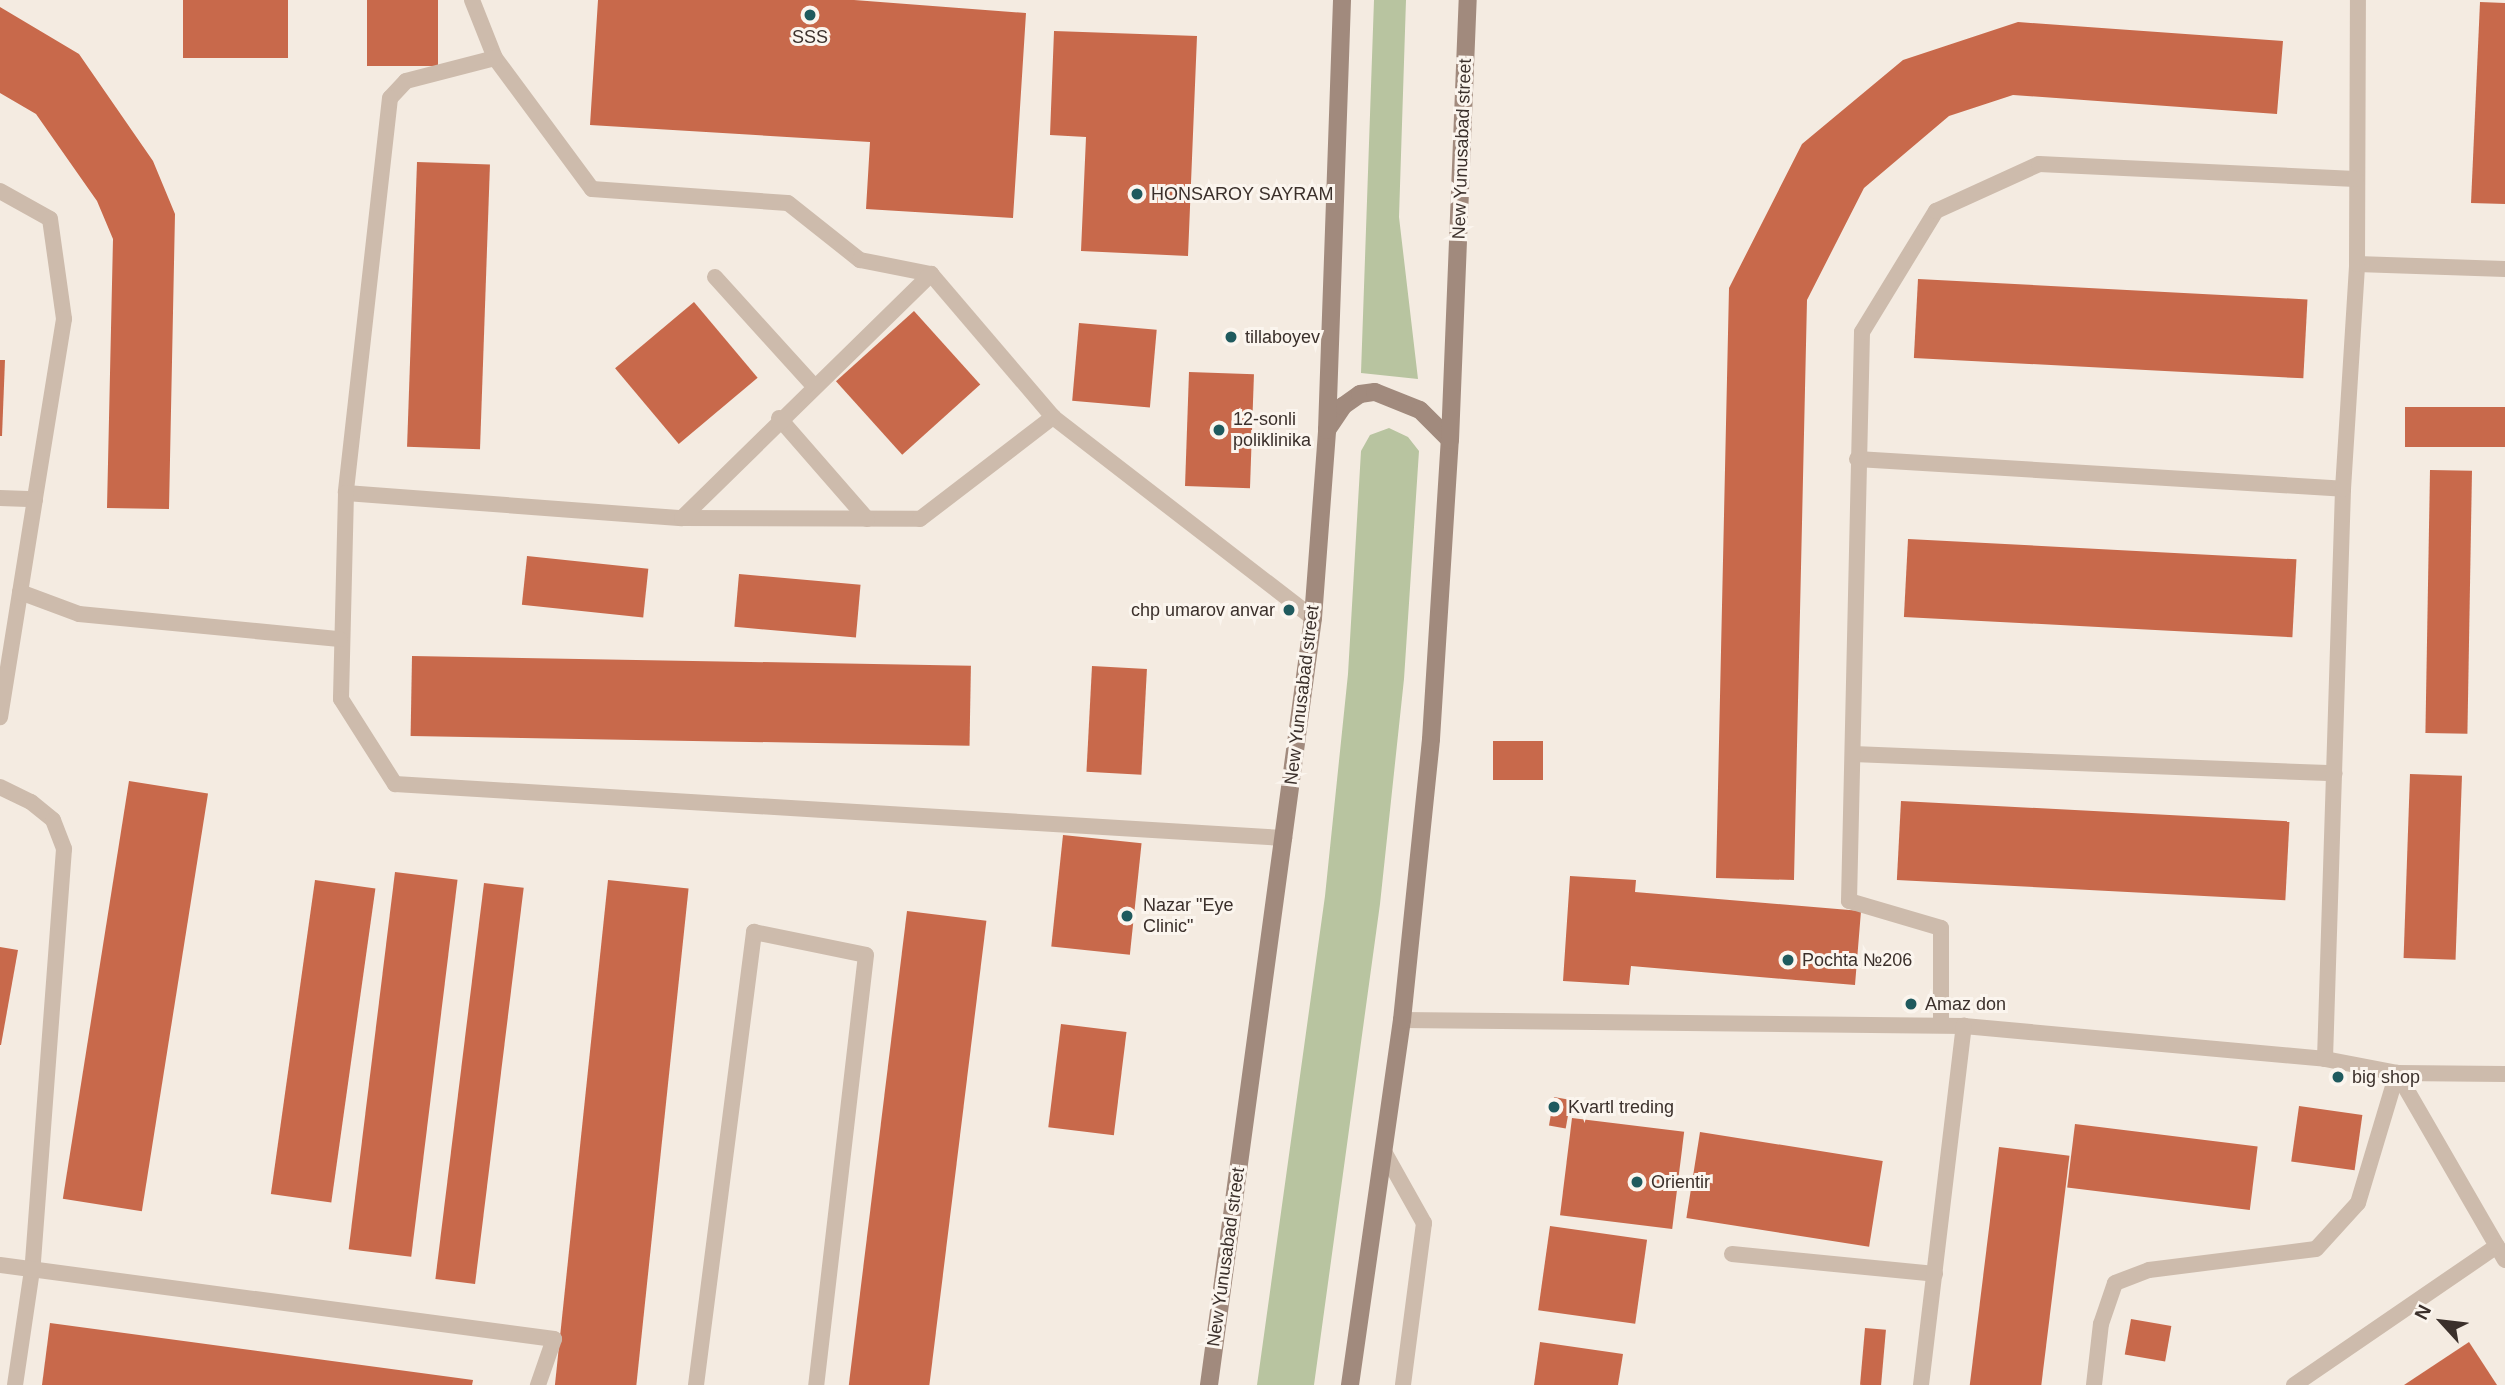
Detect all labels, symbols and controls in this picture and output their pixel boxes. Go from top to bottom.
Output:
marker: SSS [802,7,818,23]
place label: SSS [792,26,828,48]
street label: New Yunusabad street [1448,58,1476,240]
place label: HONSAROY SAYRAM [1151,183,1334,205]
marker: HONSAROY SAYRAM [1129,186,1145,202]
place label: tillaboyev [1245,326,1320,348]
marker: tillaboyev [1223,329,1239,345]
place label: 12-sonli poliklinika [1233,409,1311,452]
marker: 12-sonli poliklinika [1211,422,1227,438]
place label: chp umarov anvar [1131,599,1275,621]
marker: chp umarov anvar [1281,602,1297,618]
street label: New Yunusabad street [1280,604,1324,786]
place label: Nazar "Eye Clinic" [1143,895,1233,937]
marker: Nazar "Eye Clinic" [1117,906,1137,926]
place label: Pochta №206 [1802,949,1912,971]
marker: Pochta №206 [1780,952,1796,968]
place label: Amaz don [1925,993,2006,1015]
marker: Amaz don [1903,996,1919,1012]
place label: big shop [2352,1066,2420,1088]
marker: big shop [2330,1069,2346,1085]
place label: Kvartl treding [1568,1096,1674,1118]
marker: Kvartl treding [1546,1099,1562,1115]
street label: New Yunusabad street [1203,1166,1249,1348]
place label: Orientir [1651,1171,1710,1193]
marker: Orientir [1629,1174,1645,1190]
north arrow [2407,1287,2477,1357]
text: N [2410,1301,2435,1323]

